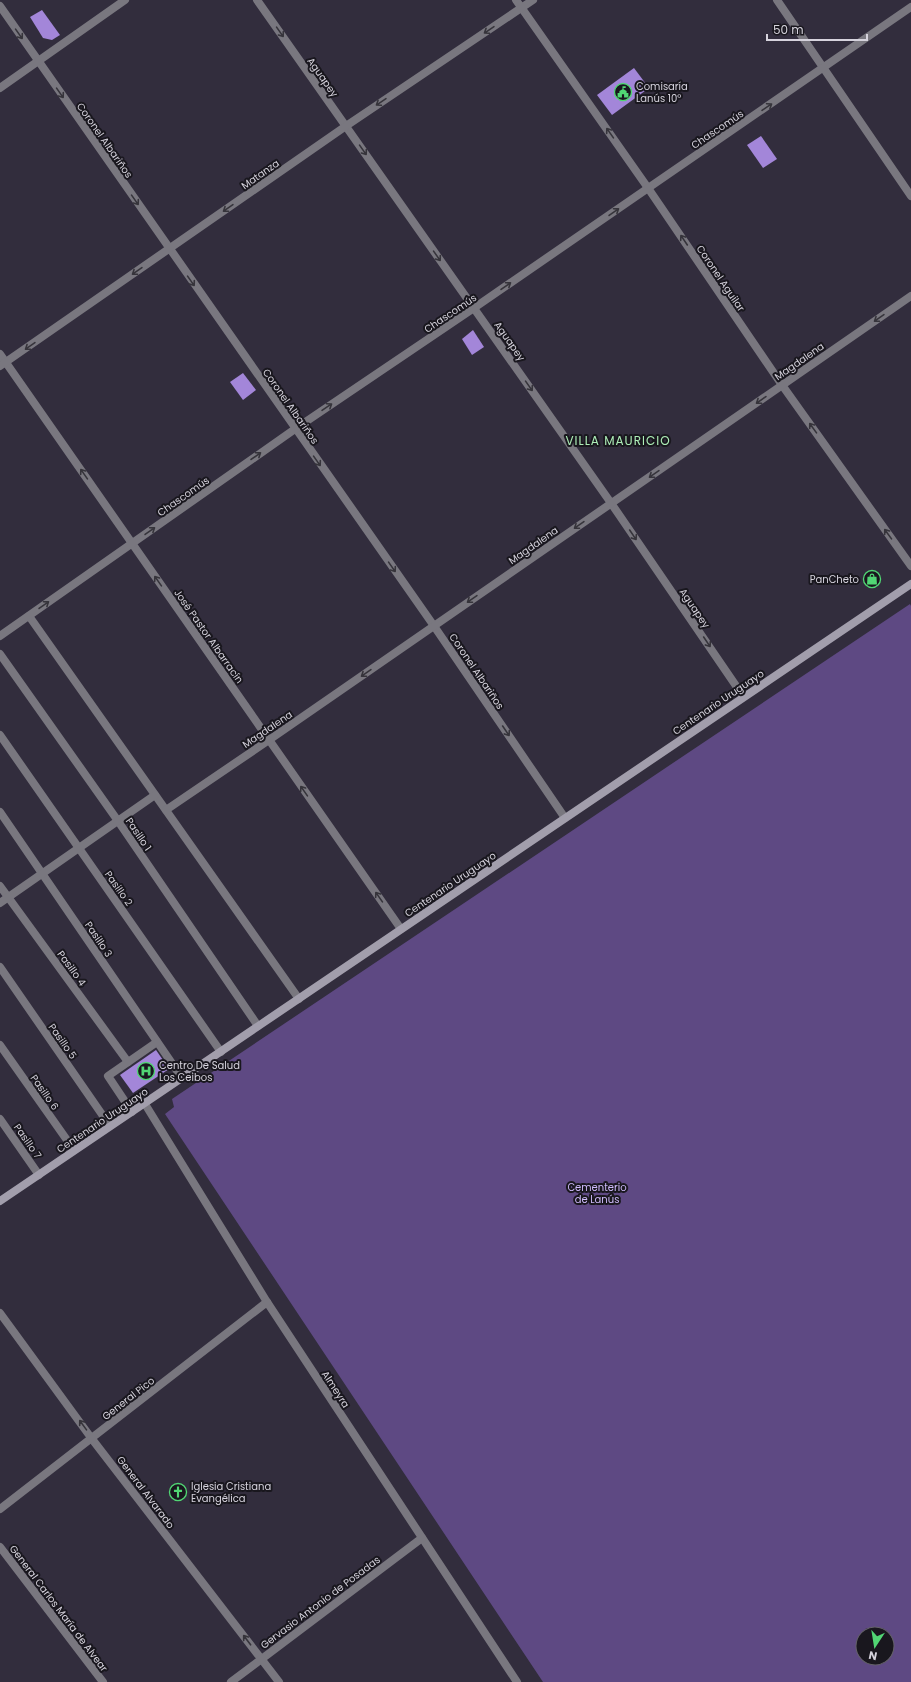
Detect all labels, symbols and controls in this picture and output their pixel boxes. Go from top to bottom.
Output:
scale bar [767,16,867,42]
text: 50 m [773,21,804,38]
one-way arrow [276,26,284,37]
one-way arrow [484,26,495,34]
one-way arrow [15,28,23,39]
street label: Aguapey [303,54,342,100]
place label: Comisaría Lanús 10° [636,79,688,106]
public building icon: Comisaría Lanús 10° [613,82,633,102]
one-way arrow [56,88,64,99]
one-way arrow [376,98,387,106]
street label: Coronel Albariños [73,100,136,181]
one-way arrow [761,103,772,111]
street label: Chascomús [688,106,747,153]
one-way arrow [606,128,614,139]
one-way arrow [358,144,367,155]
street label: Matanza [238,156,282,193]
one-way arrow [131,194,139,205]
one-way arrow [223,204,234,212]
one-way arrow [608,208,619,216]
one-way arrow [679,235,688,246]
street label: Coronel Aguilar [693,242,749,315]
one-way arrow [433,250,441,261]
one-way arrow [131,267,142,275]
one-way arrow [187,275,195,286]
one-way arrow [501,282,512,290]
street label: Chascomús [421,290,480,337]
one-way arrow [874,314,885,322]
street label: Aguapey [490,318,529,364]
street label: Magdalena [771,339,827,384]
one-way arrow [25,342,36,350]
street label: Coronel Albariños [259,366,322,447]
one-way arrow [525,380,533,391]
one-way arrow [755,396,766,404]
one-way arrow [322,403,333,411]
one-way arrow [809,423,817,434]
district label: VILLA MAURICIO [565,432,671,449]
one-way arrow [251,452,262,460]
one-way arrow [313,455,321,466]
one-way arrow [80,469,88,480]
one-way arrow [648,470,659,478]
street label: Chascomús [154,473,212,520]
one-way arrow [574,521,585,529]
street label: Magdalena [505,523,561,568]
one-way arrow [145,527,156,535]
one-way arrow [629,529,637,540]
one-way arrow [884,529,892,540]
one-way arrow [388,561,396,572]
shop icon: PanCheto [862,569,882,589]
place label: PanCheto [810,572,859,587]
one-way arrow [154,575,162,586]
street label: Aguapey [676,585,714,632]
street label: José Pastor Albarracín [170,586,247,686]
one-way arrow [467,595,478,603]
one-way arrow [38,601,49,609]
street label: Coronel Albariños [446,630,508,712]
one-way arrow [702,637,711,648]
street label: Centenario Uruguayo [670,666,767,739]
one-way arrow [360,669,371,677]
street label: Magdalena [239,707,295,752]
one-way arrow [502,726,510,737]
one-way arrow [300,785,308,796]
street label: Pasillo 1 [122,815,155,854]
street label: Centenario Uruguayo [402,848,499,921]
street label: Pasillo 2 [101,868,136,909]
one-way arrow [375,892,383,903]
street label: Pasillo 3 [81,918,116,960]
street label: Pasillo 4 [54,947,90,989]
street label: Pasillo 5 [45,1020,80,1062]
place label: Centro De Salud Los Ceibos [159,1058,240,1085]
hospital icon: Centro De Salud Los Ceibos [136,1061,156,1081]
street label: Pasillo 6 [27,1071,62,1113]
street label: Centenario Uruguayo [54,1084,151,1157]
street label: Pasillo 7 [10,1121,45,1162]
park label: Cementerio de Lanús [567,1180,627,1207]
street label: Almeyra [318,1368,353,1411]
street label: General Pico [99,1373,158,1424]
one-way arrow [78,1420,87,1431]
street label: General Alvarado [113,1453,178,1532]
place label: Iglesia Cristiana Evangélica [191,1479,271,1506]
church icon: Iglesia Cristiana Evangélica [168,1482,188,1502]
street label: General Carlos María de Alvear [6,1542,111,1675]
street label: Gervasio Antonio de Posadas [257,1552,383,1652]
north arrow [855,1626,895,1666]
one-way arrow [242,1634,251,1645]
text: N [867,1647,879,1664]

